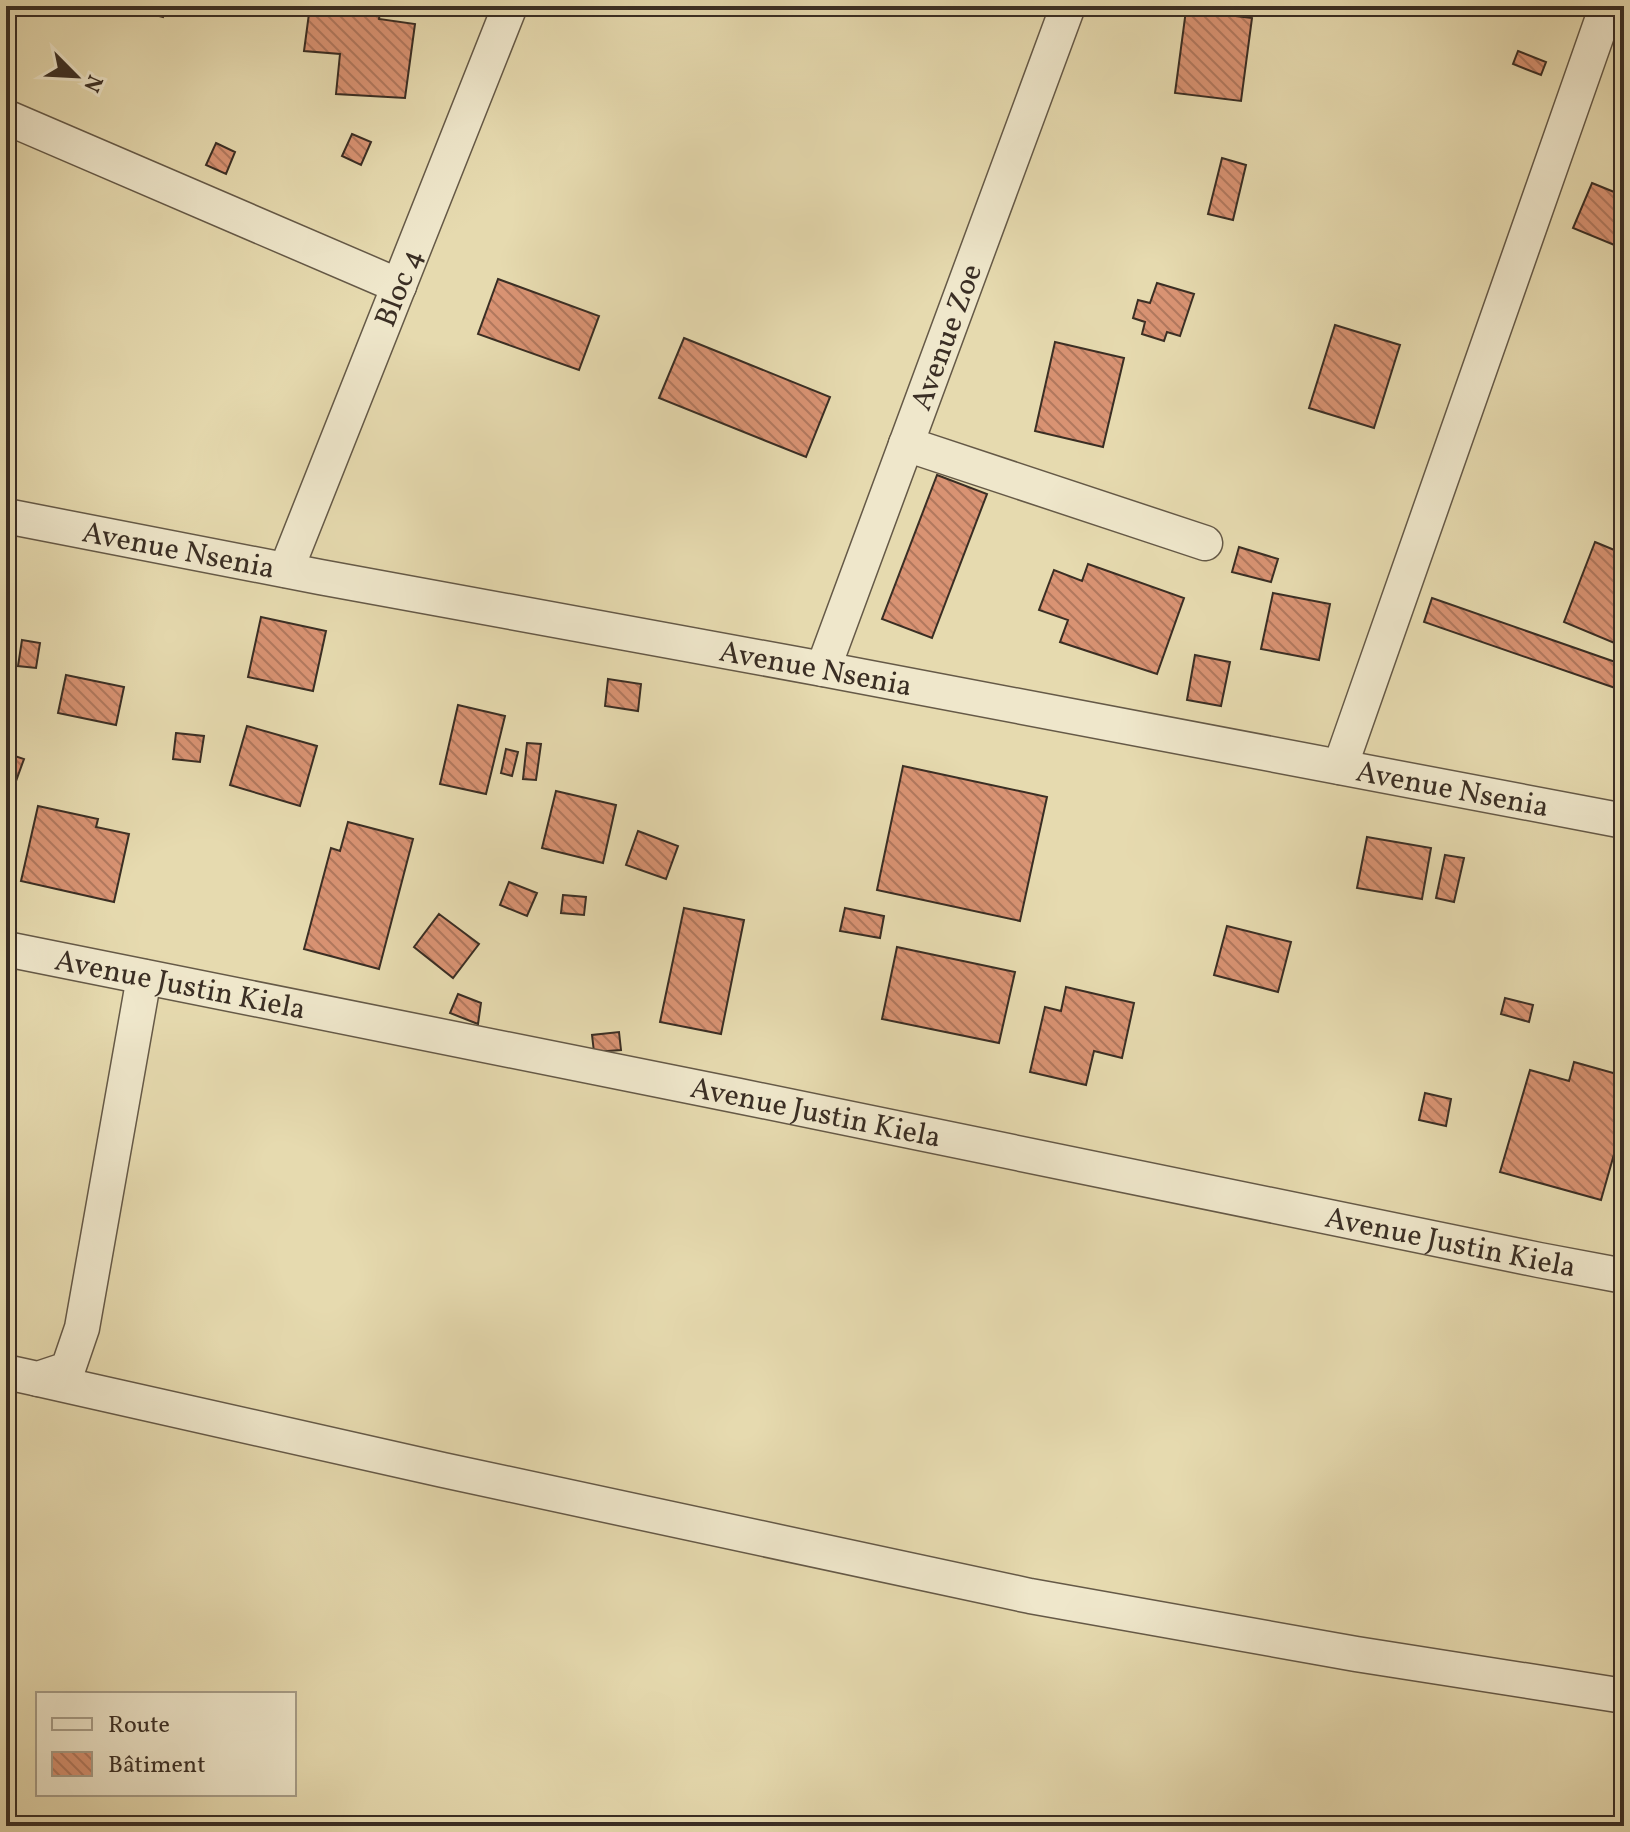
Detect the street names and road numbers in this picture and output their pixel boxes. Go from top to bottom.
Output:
street label: Bloc 4 [366,243,435,334]
street label: Avenue Zoe [901,258,994,417]
street label: Avenue Nsenia [78,512,278,591]
street label: Avenue Nsenia [716,631,915,708]
street label: Avenue Nsenia [1352,752,1552,829]
street label: Avenue Justin Kiela [51,940,309,1032]
street label: Avenue Justin Kiela [686,1068,944,1160]
street label: Avenue Justin Kiela [1321,1198,1579,1289]

